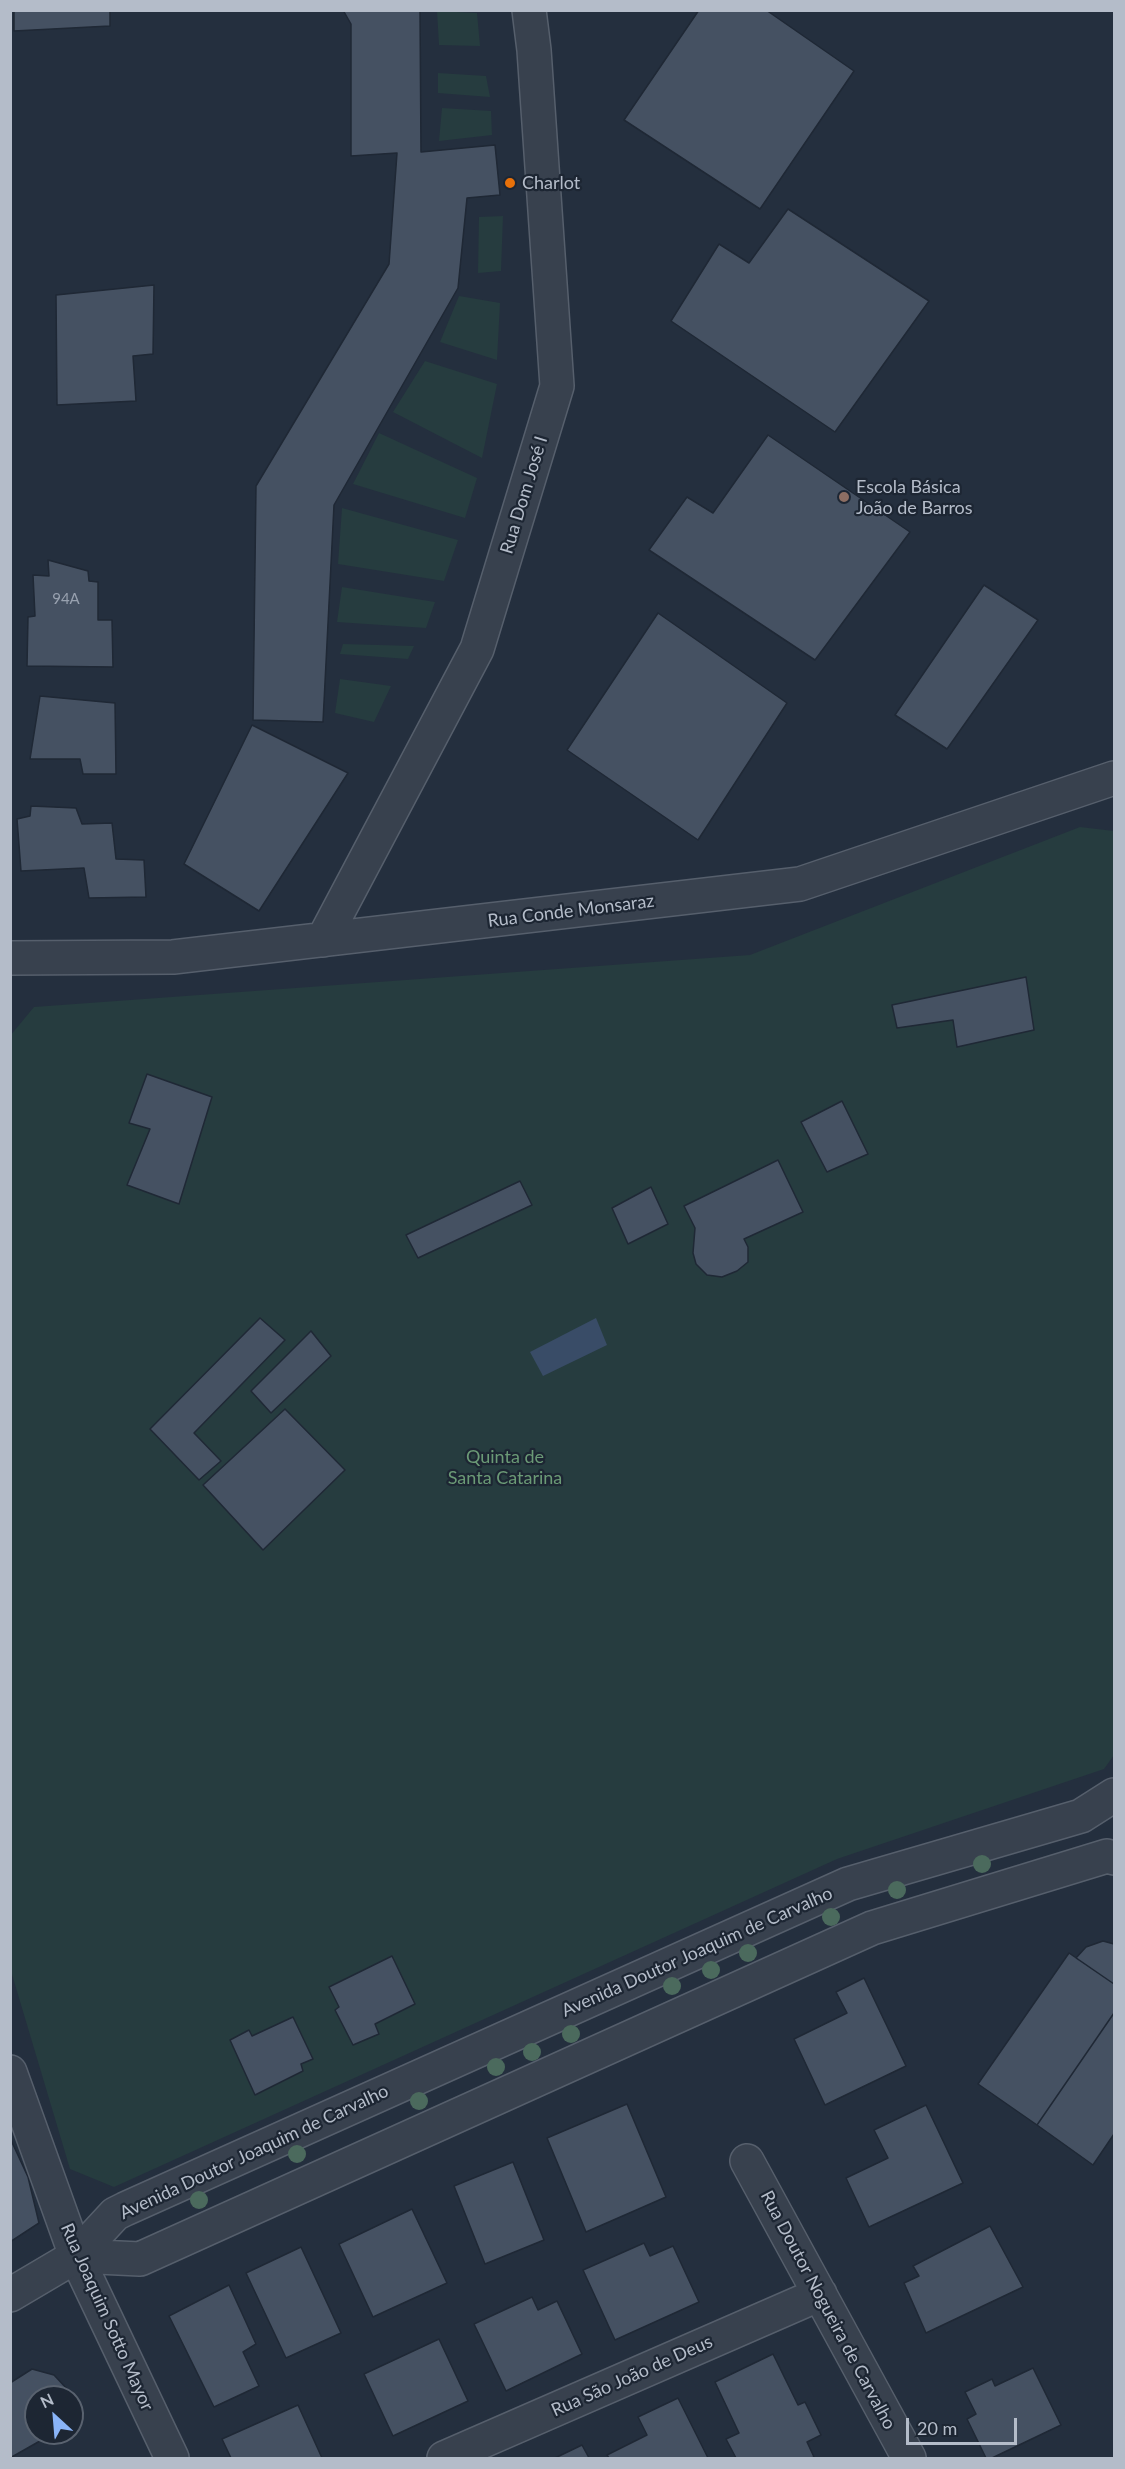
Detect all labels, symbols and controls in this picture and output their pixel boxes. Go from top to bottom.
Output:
place label: Charlot [522,172,580,194]
marker: Charlot [503,176,517,190]
street label: Rua Dom José I [496,433,552,557]
place label: Escola Básica João de Barros [856,476,973,518]
marker: Escola Básica João de Barros [837,490,851,504]
house number: 94A [52,590,80,608]
street label: Rua Conde Monsaraz [486,890,656,932]
park label: Quinta de Santa Catarina [448,1446,562,1488]
street label: Avenida Doutor Joaquim de Carvalho [558,1882,836,2022]
street label: Avenida Doutor Joaquim de Carvalho [116,2080,392,2224]
street label: Rua Doutor Nogueira de Carvalho [756,2187,900,2433]
street label: Rua Joaquim Sotto Mayor [56,2220,158,2414]
street label: Rua São João de Deus [548,2331,716,2421]
north arrow [24,2385,84,2445]
text: N [37,2389,56,2411]
scale bar [909,2406,1020,2444]
text: 20 m [917,2417,957,2439]

